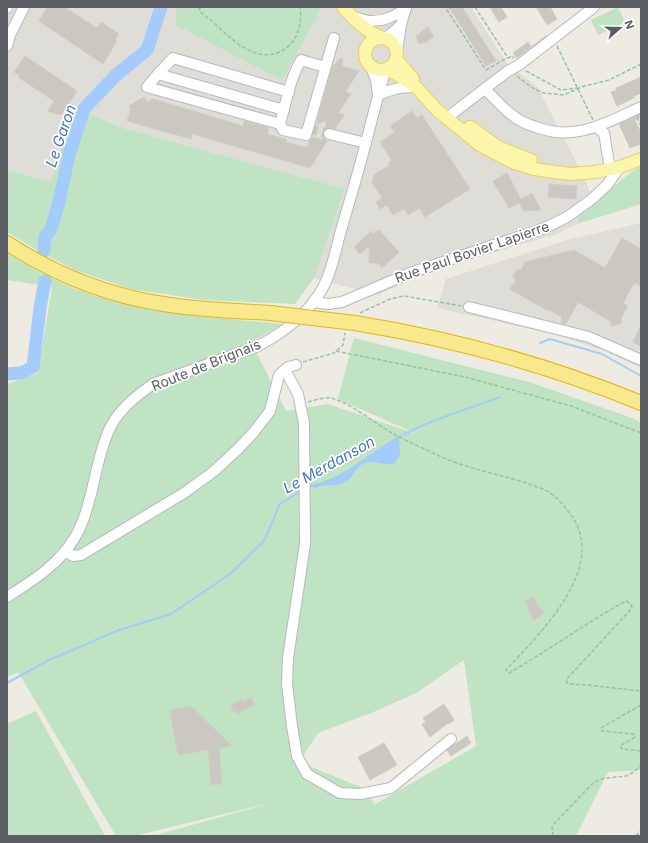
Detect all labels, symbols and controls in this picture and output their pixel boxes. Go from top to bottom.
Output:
north arrow [600,8,640,48]
text: N [621,18,637,31]
water label: Le Garon [41,102,80,170]
street label: Rue Paul Bovier Lapierre [392,217,551,286]
street label: Route de Brignais [149,335,263,394]
water label: Le Merdanson [280,431,378,498]

